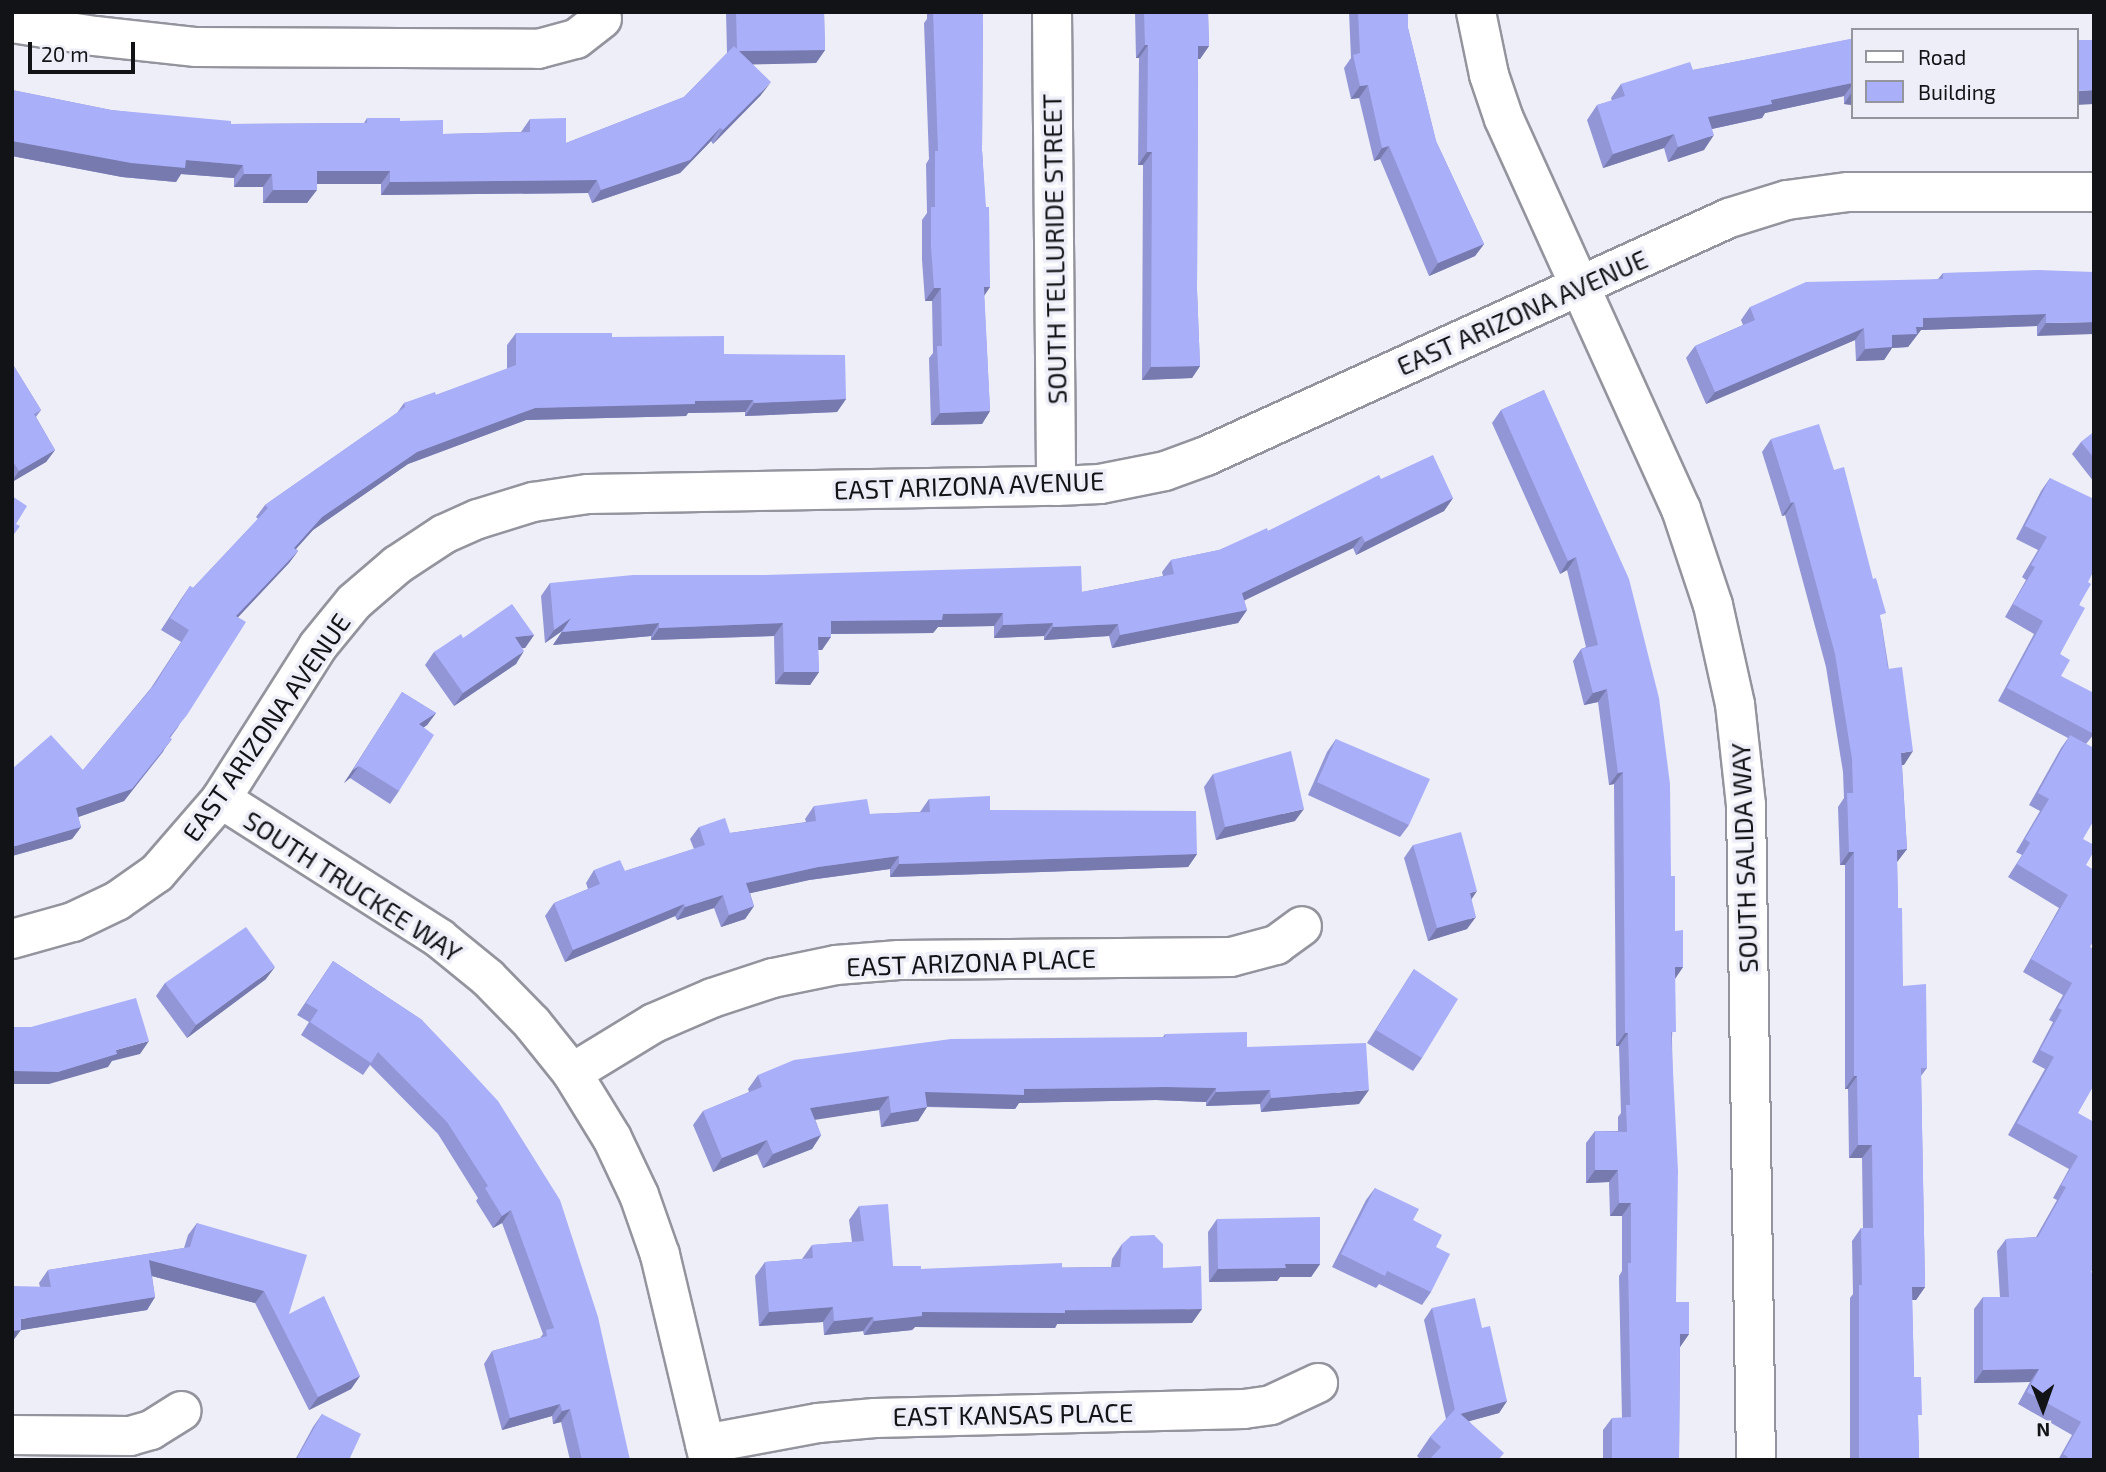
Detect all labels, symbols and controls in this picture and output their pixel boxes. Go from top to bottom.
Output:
scale bar [32,28,138,72]
legend [1850,28,2078,119]
text: 20 m [41,41,89,66]
text: Road [1918,44,1966,69]
text: Building [1918,79,1996,104]
street label: SOUTH TELLURIDE STREET [1036,93,1072,405]
street label: EAST ARIZONA AVENUE [1391,242,1653,382]
street label: EAST ARIZONA AVENUE [832,465,1106,505]
street label: EAST ARIZONA AVENUE [175,606,357,848]
street label: SOUTH SALIDA WAY [1724,742,1764,974]
street label: SOUTH TRUCKEE WAY [238,804,468,968]
street label: EAST ARIZONA PLACE [845,942,1097,982]
north arrow [2008,1374,2078,1444]
street label: EAST KANSAS PLACE [892,1396,1134,1432]
text: N [2036,1419,2050,1442]

